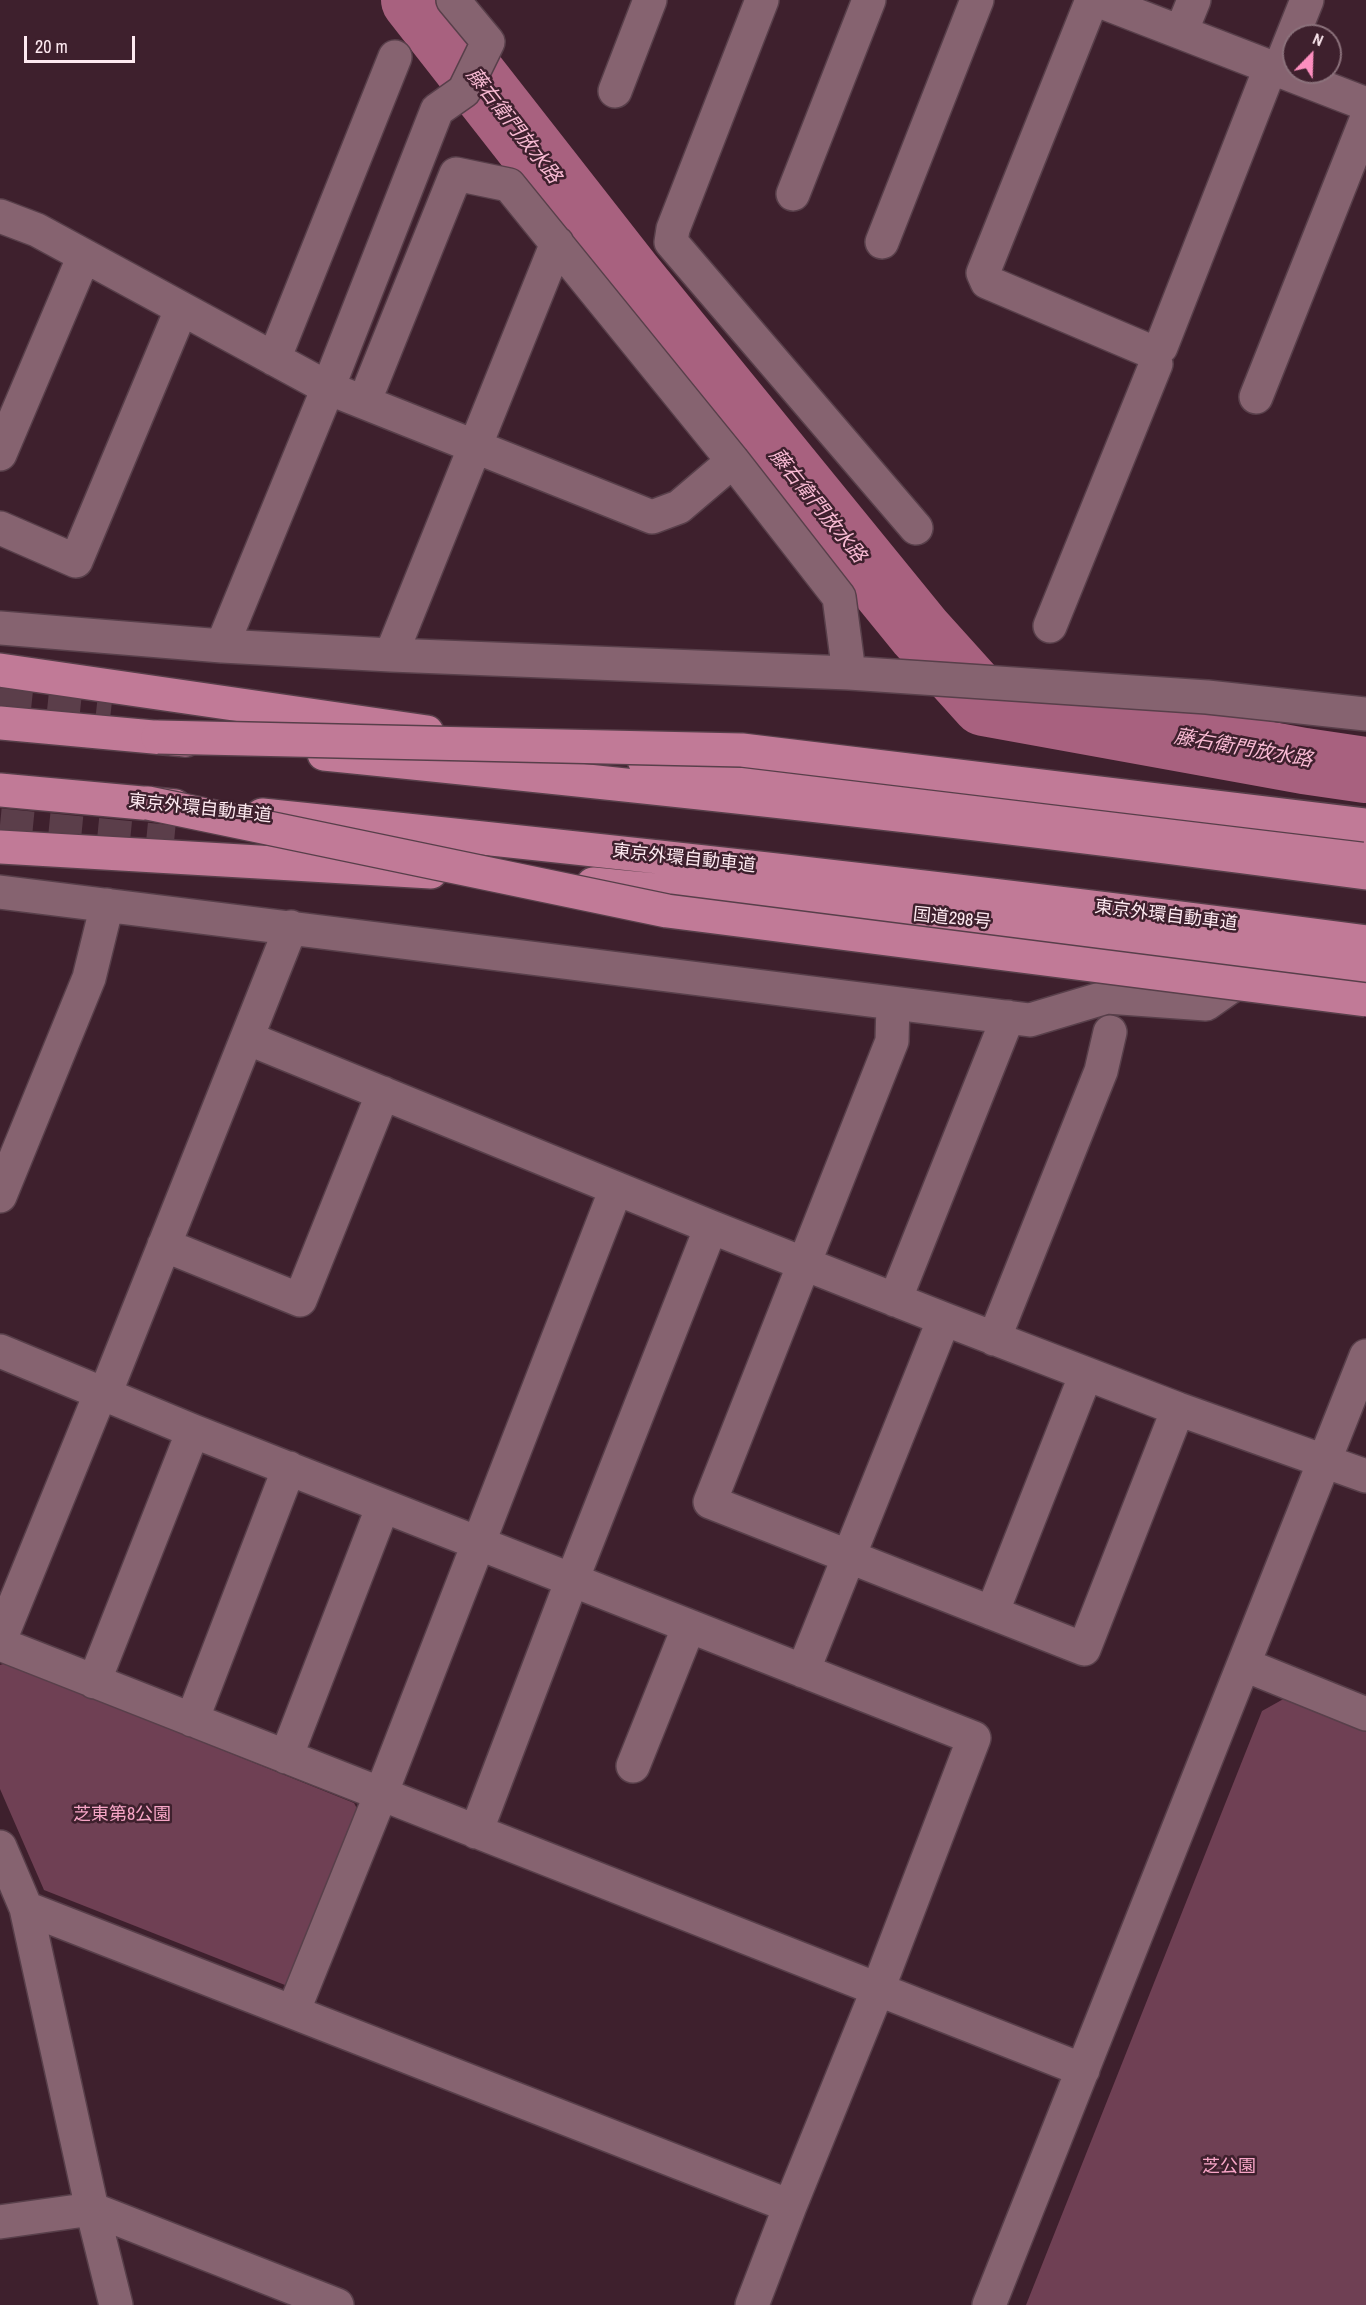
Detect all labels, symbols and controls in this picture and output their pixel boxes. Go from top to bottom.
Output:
scale bar [27,24,138,62]
north arrow [1282,24,1342,84]
text: N [1310,27,1327,51]
text: 20 m [35,34,68,59]
water label: 藤右衛門放水路 [460,63,566,189]
water label: 藤右衛門放水路 [764,444,870,568]
water label: 藤右衛門放水路 [1172,725,1314,773]
street label: 東京外環自動車道 [127,791,273,827]
street label: 東京外環自動車道 [611,841,757,877]
street label: 東京外環自動車道 [1093,897,1239,935]
street label: 国道298号 [912,904,992,934]
park label: 芝東第8公園 [73,1804,171,1826]
park label: 芝公園 [1202,2156,1256,2178]

